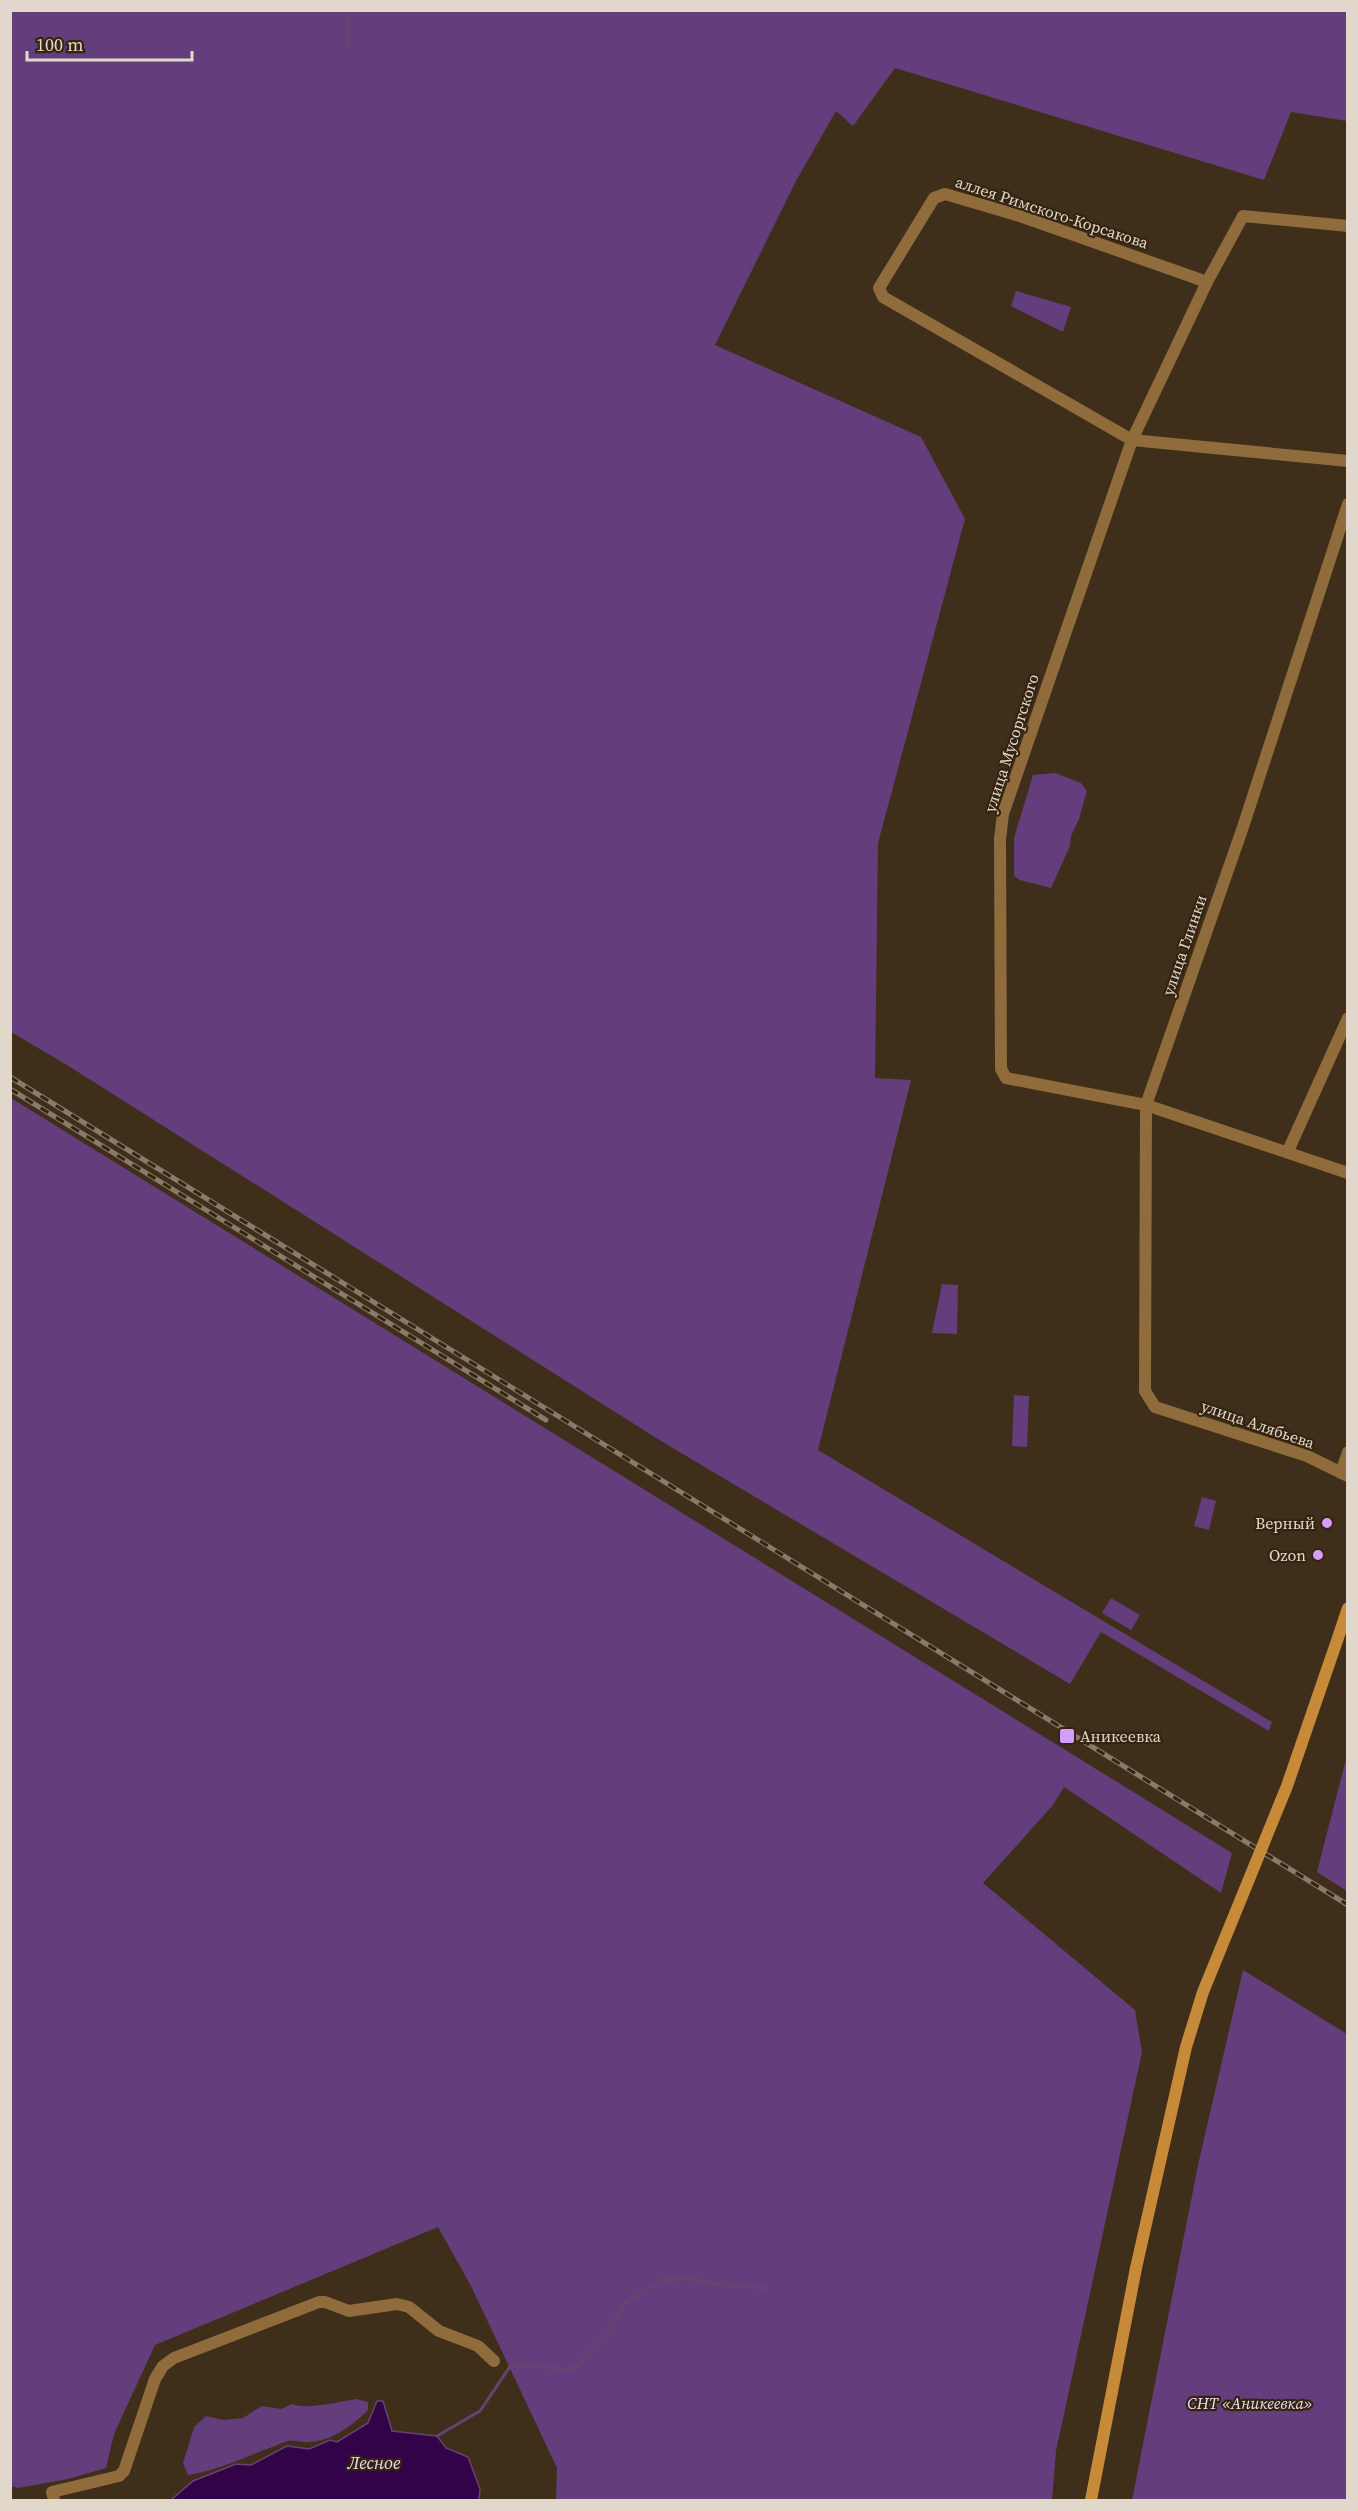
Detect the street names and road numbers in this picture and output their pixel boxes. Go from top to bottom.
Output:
street label: аллея Римского-Корсакова [953,170,1152,254]
street label: улица Мусоргского [978,671,1044,815]
street label: улица Глинки [1156,892,1212,998]
street label: улица Алябьева [1198,1394,1318,1454]

